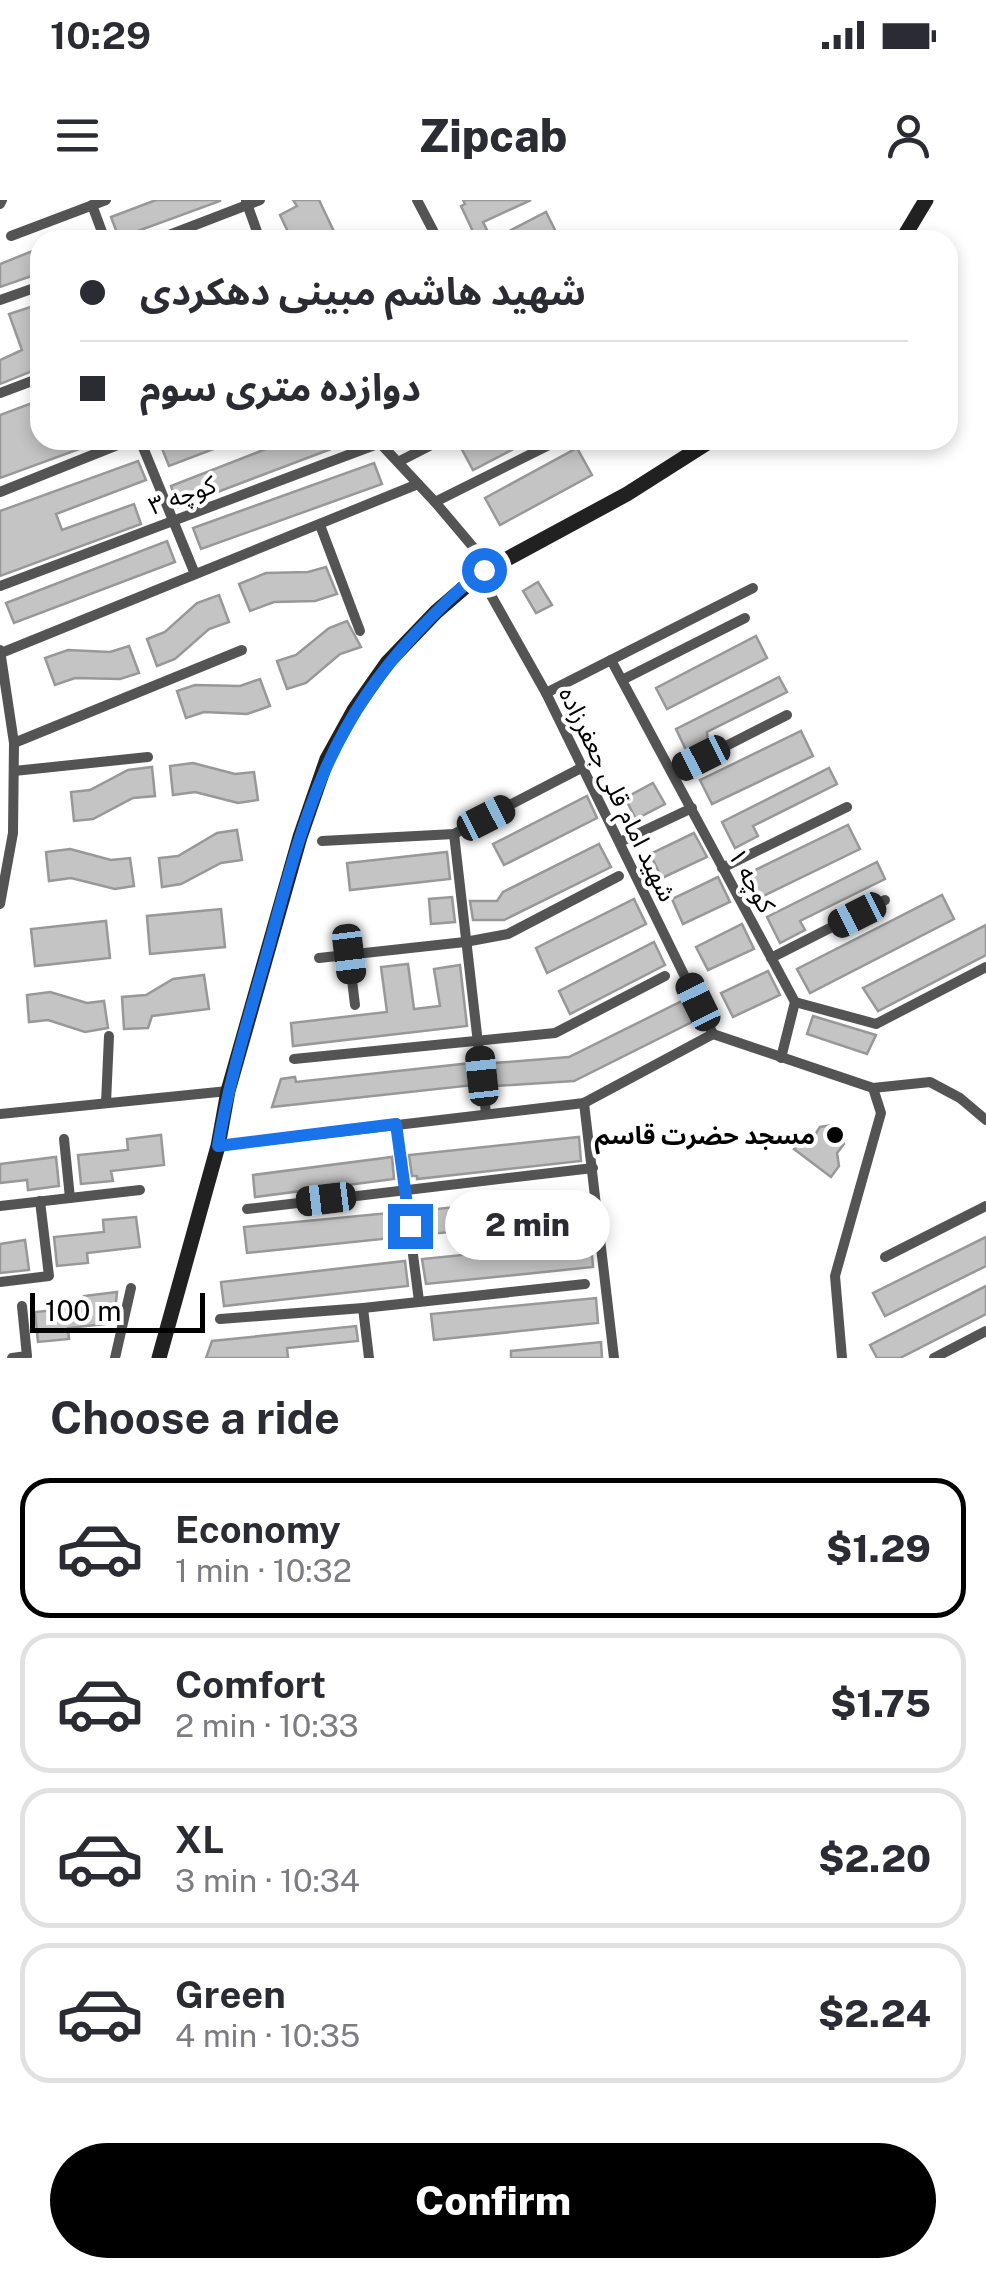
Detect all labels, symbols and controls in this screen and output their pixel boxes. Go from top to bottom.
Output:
text: 10:29 [50,13,151,58]
icon: menu [50,108,105,163]
icon: person [881,108,936,163]
text: Zipcab [419,109,567,162]
text: شهید هاشم مبینی دهکردی [140,269,586,314]
text: دوازده متری سوم [140,365,421,410]
street label: کوچه ۳ [144,469,221,522]
route start [462,548,507,593]
street label: شهید امام قلی جعفرزاده [548,682,683,908]
car [667,731,735,785]
car [452,791,520,845]
street label: کوچه ۱ [721,842,782,919]
car [823,888,891,942]
car [330,922,368,986]
car [671,968,725,1036]
car [464,1045,500,1107]
place label: مسجد حضرت قاسم [595,1120,815,1155]
marker: مسجد حضرت قاسم [824,1124,846,1146]
car [294,1180,358,1218]
callout: 2 min [445,1191,610,1261]
route end [388,1204,433,1249]
text: 2 min [485,1206,570,1243]
scale bar [30,1288,205,1332]
text: 100 m [45,1294,122,1327]
text: Choose a ride [50,1391,340,1444]
icon: car [55,1503,145,1593]
text: Economy [175,1507,341,1552]
text: $1.29 [826,1526,931,1571]
text: 1 min · 10:32 [175,1552,352,1589]
icon: car [55,1658,145,1748]
text: Comfort [175,1662,326,1707]
text: $1.75 [830,1681,931,1726]
text: 2 min · 10:33 [175,1707,359,1744]
icon: car [55,1813,145,1903]
text: XL [175,1817,224,1862]
text: $2.20 [818,1836,931,1881]
text: 3 min · 10:34 [175,1862,360,1899]
icon: car [55,1968,145,2058]
text: Green [175,1972,286,2017]
text: $2.24 [818,1991,931,2036]
text: 4 min · 10:35 [175,2017,360,2054]
button: Confirm [50,2143,936,2258]

